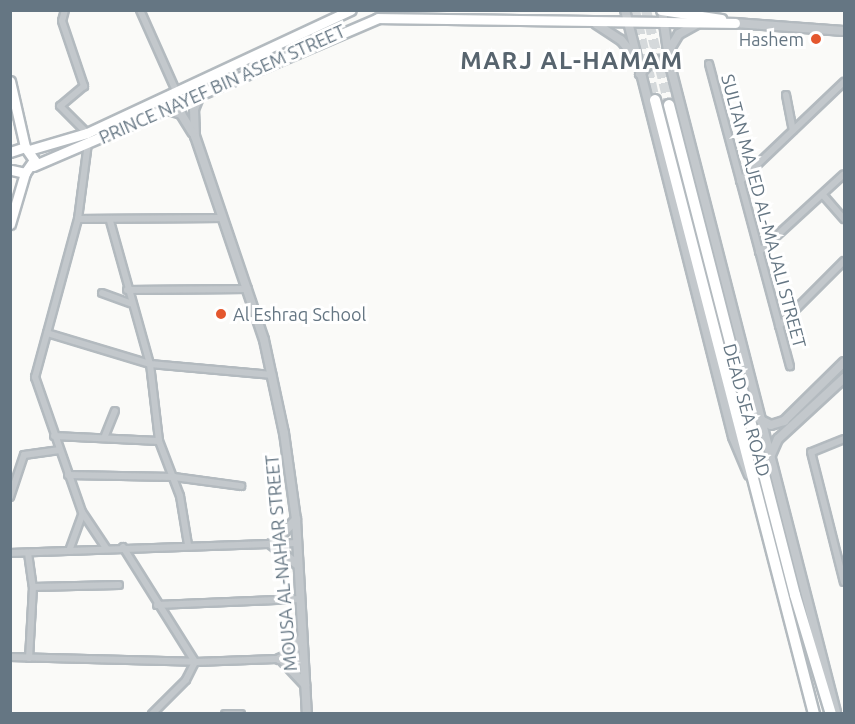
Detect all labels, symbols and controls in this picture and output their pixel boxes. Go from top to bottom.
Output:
street label: PRINCE NAYEF BIN ASEM STREET [96,20,348,148]
place label: Hashem [739,28,804,50]
marker: Hashem [809,32,823,46]
district label: MARJ AL-HAMAM [460,47,684,75]
street label: SULTAN MAJED AL-MAJALI STREET [717,72,811,350]
place label: Al Eshraq School [233,303,366,325]
marker: Al Eshraq School [214,307,228,321]
street label: DEAD SEA ROAD [719,341,775,479]
street label: MOUSA AL-NAHAR STREET [261,454,301,672]

